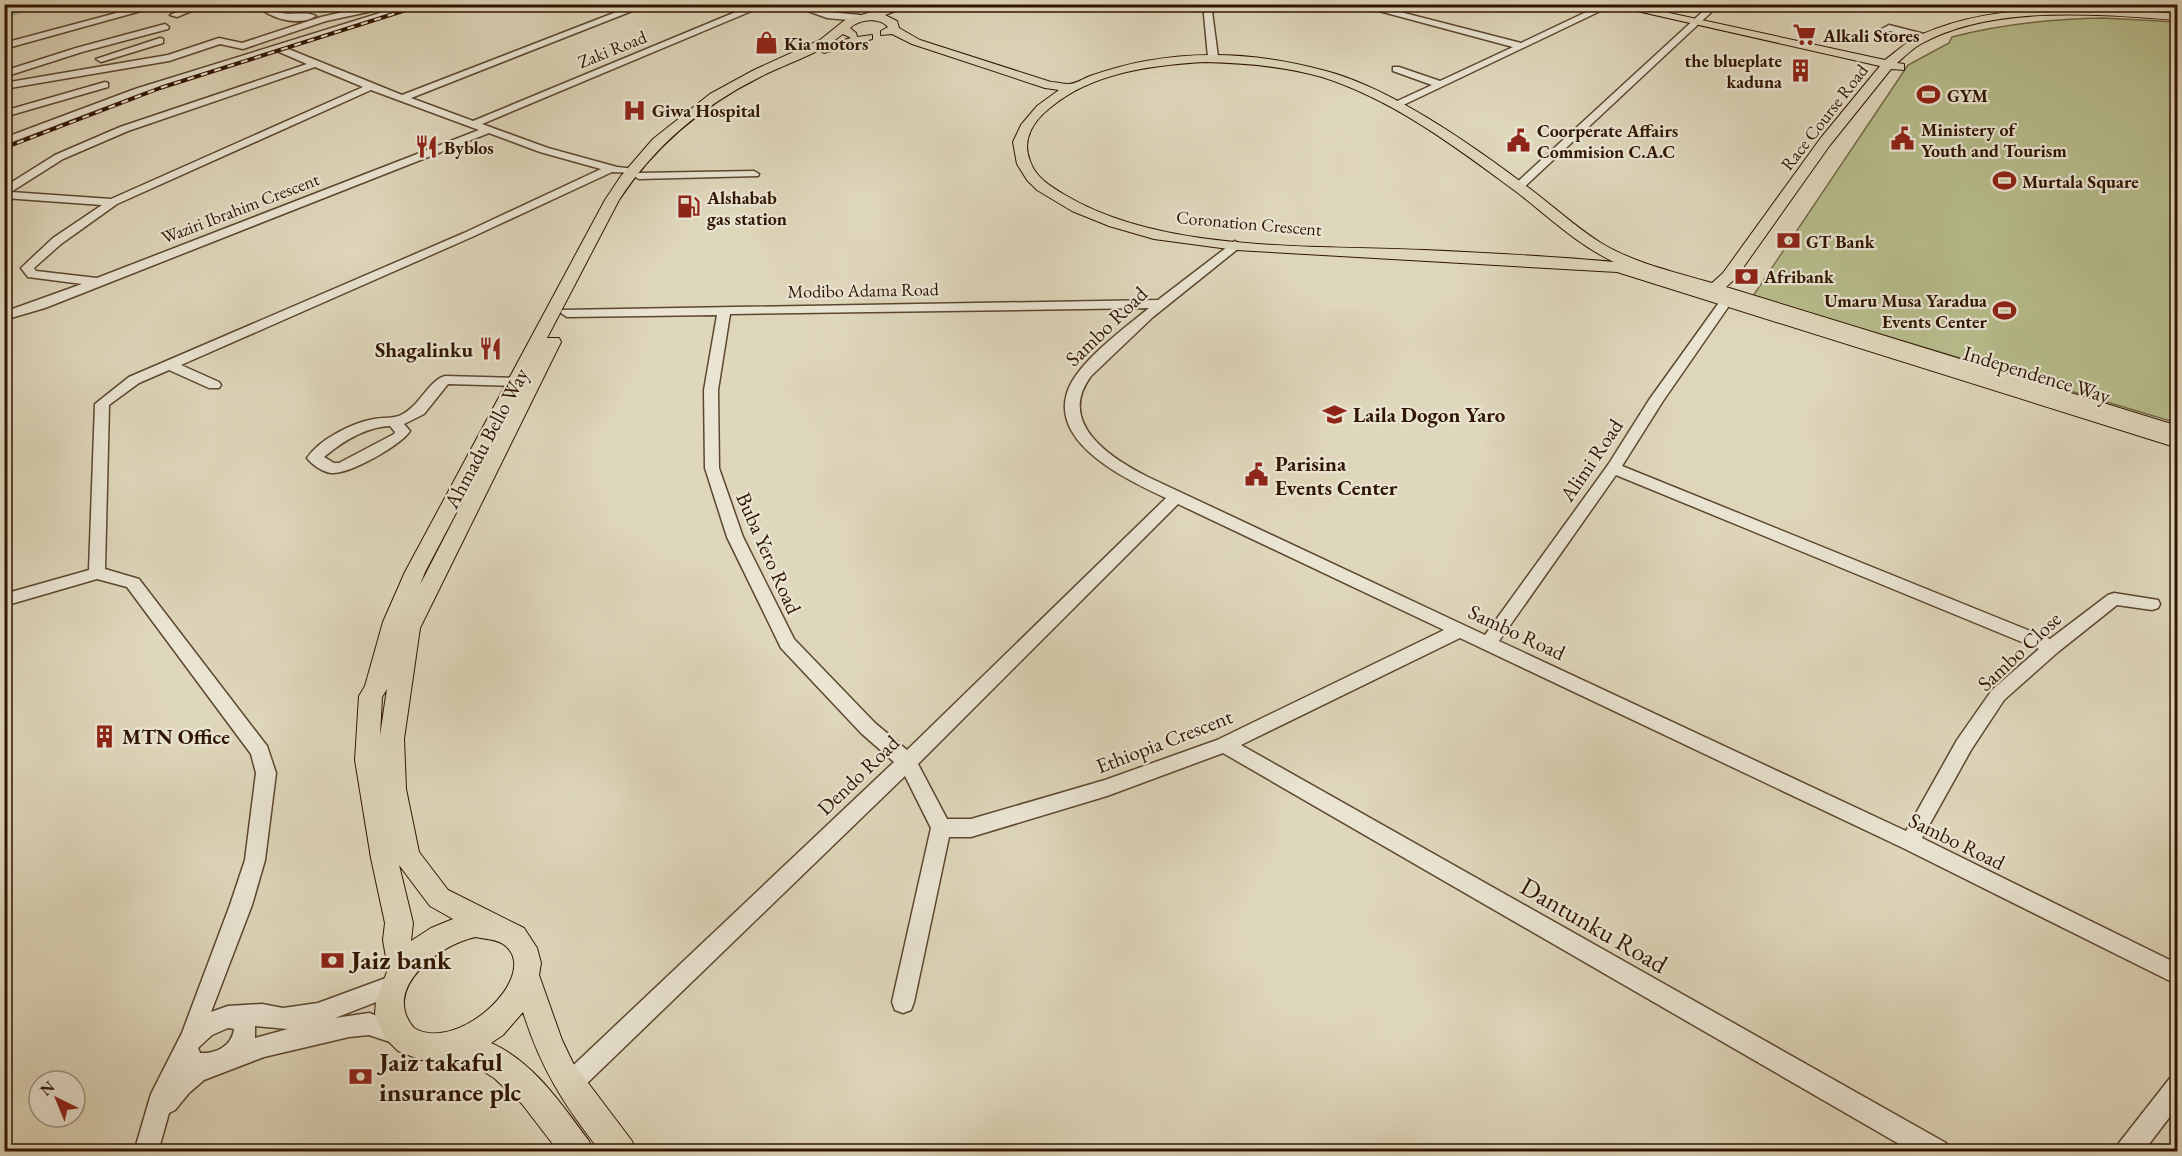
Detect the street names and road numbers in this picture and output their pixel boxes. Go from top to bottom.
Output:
street label: Zaki Road [574,24,651,73]
street label: Race Course Road [1775,58,1873,175]
street label: Waziri Ibrahim Crescent [158,167,323,249]
street label: Coronation Crescent [1175,205,1323,241]
street label: Modibo Adama Road [787,277,940,303]
street label: Sambo Road [1059,280,1153,372]
street label: Independence Way [1960,339,2114,409]
street label: Ahmadu Bello Way [437,362,535,514]
street label: Alimi Road [1553,413,1629,507]
street label: Buba Yero Road [730,488,808,618]
street label: Sambo Road [1464,598,1570,666]
street label: Sambo Close [1971,605,2067,697]
street label: Ethiopia Crescent [1092,702,1236,779]
street label: Dendo Road [811,729,905,821]
street label: Sambo Road [1904,806,2010,876]
street label: Dantunku Road [1514,869,1675,981]

